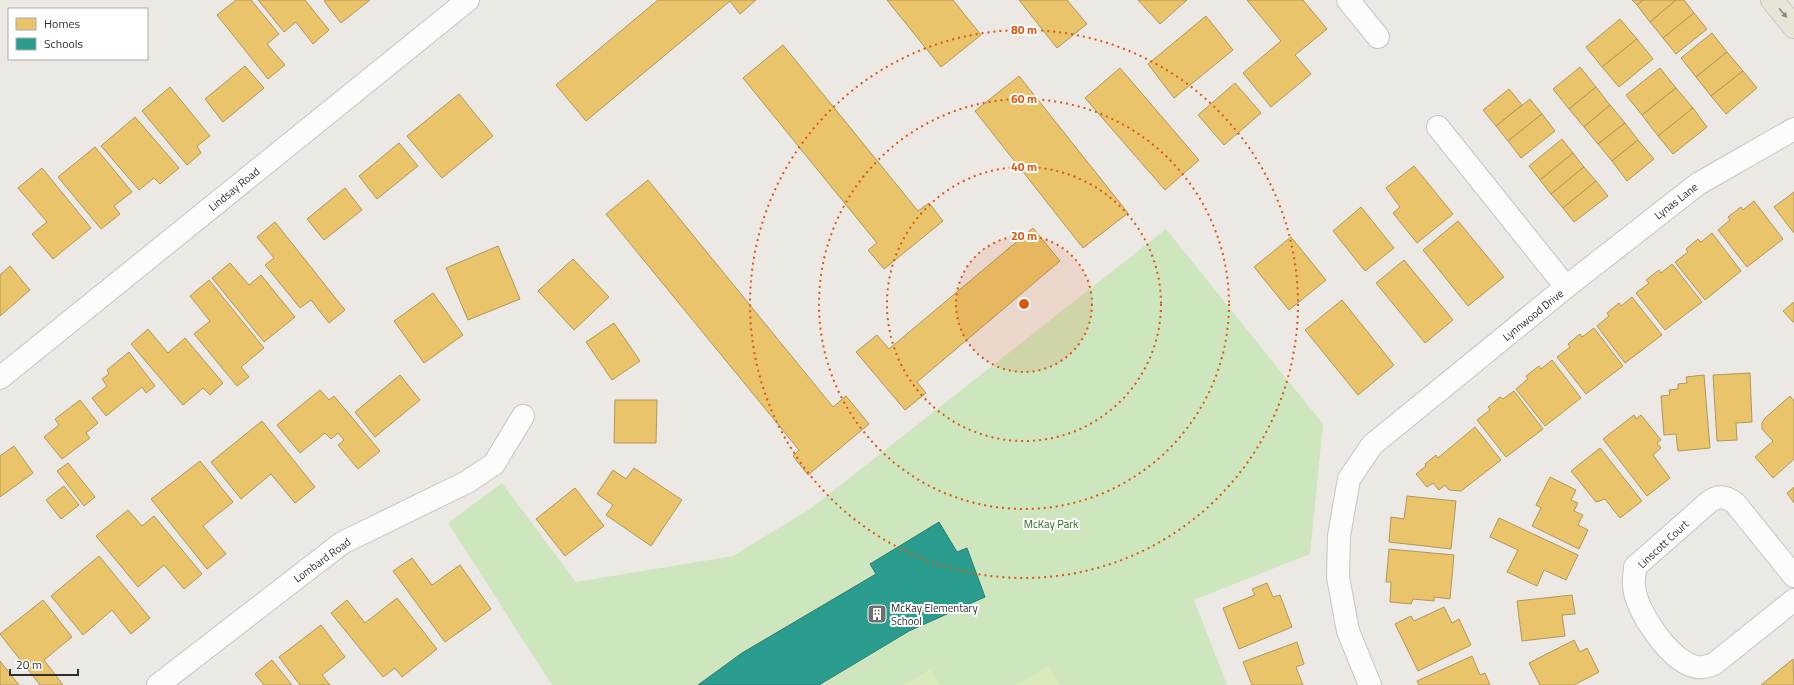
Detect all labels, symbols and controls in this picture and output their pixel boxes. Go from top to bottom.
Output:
legend [8,8,148,60]
one-way arrow [1778,8,1787,19]
text: Homes [44,14,80,33]
text: 80 m [1011,20,1037,39]
text: Schools [44,34,84,53]
text: 60 m [1011,89,1037,108]
text: 40 m [1011,157,1037,176]
street label: Lindsay Road [205,163,263,215]
street label: Lynas Lane [1651,179,1701,223]
text: 20 m [1011,226,1037,245]
street label: Lynnwood Drive [1499,285,1567,345]
centre of rings [1017,297,1031,311]
park label: McKay Park [1024,516,1079,532]
street label: Linscott Court [1634,516,1692,572]
street label: Lombard Road [290,534,354,586]
place label: McKay Elementary School [891,600,978,629]
building icon: McKay Elementary School [866,603,888,625]
scale bar [10,651,78,677]
text: 20 m [16,655,42,674]

